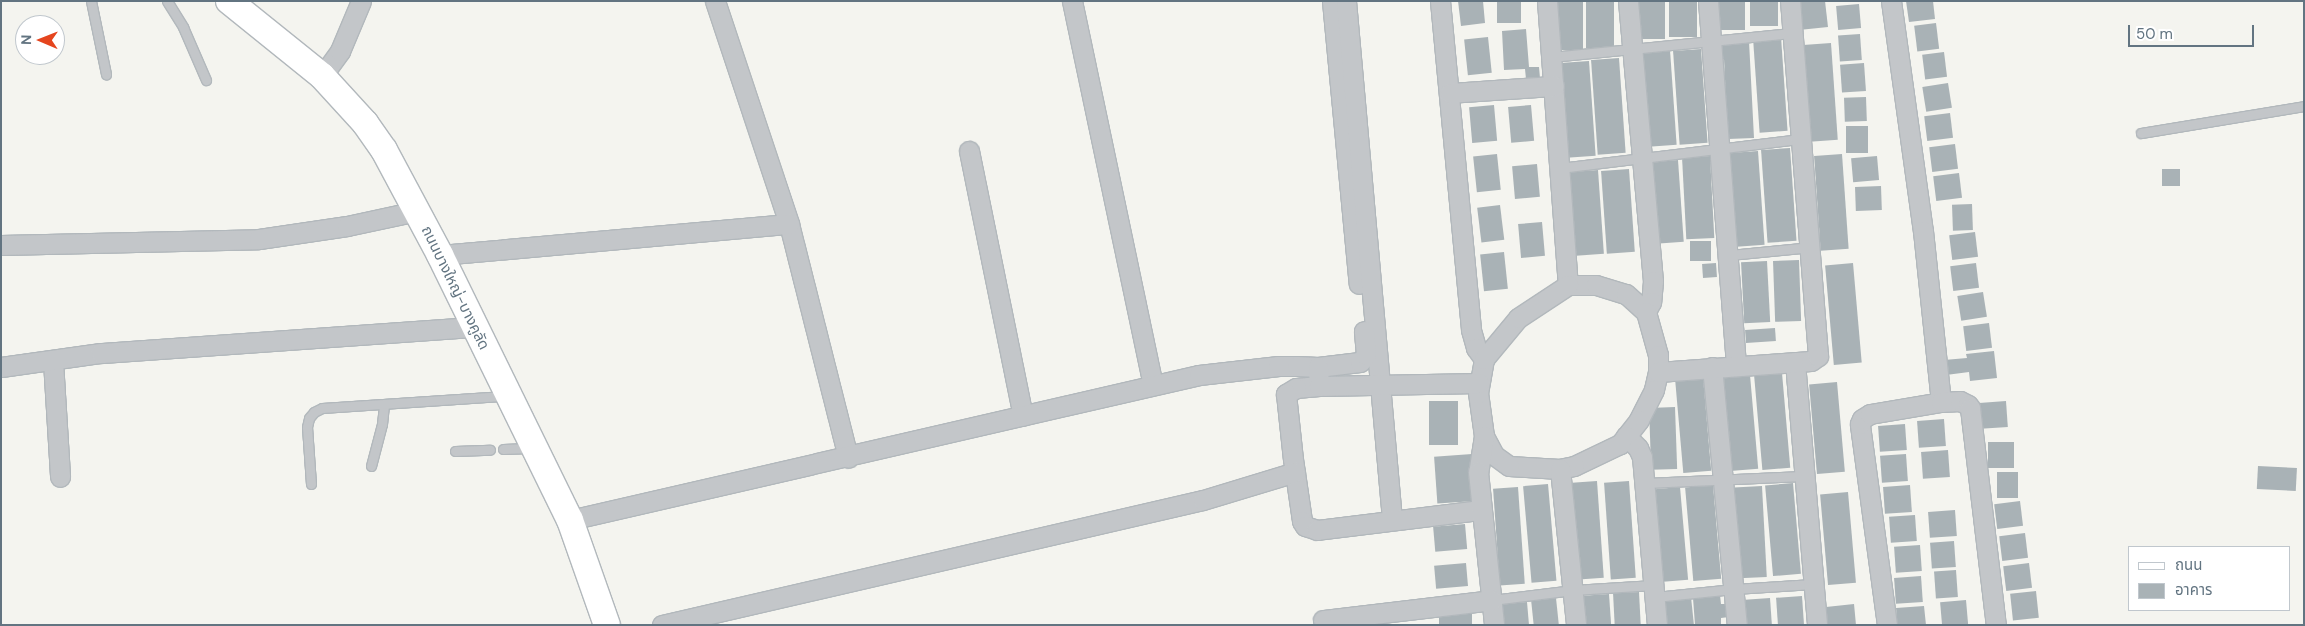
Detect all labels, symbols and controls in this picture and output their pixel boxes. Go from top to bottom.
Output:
north arrow [15,15,65,65]
scale bar [2130,15,2256,47]
text: 50 m [2136,24,2173,44]
text: N [17,34,35,45]
street label: ถนนบางใหญ่-บางคูลัด [417,223,493,353]
legend [2128,546,2290,611]
text: ถนน [2175,555,2202,575]
text: อาคาร [2175,580,2212,600]

